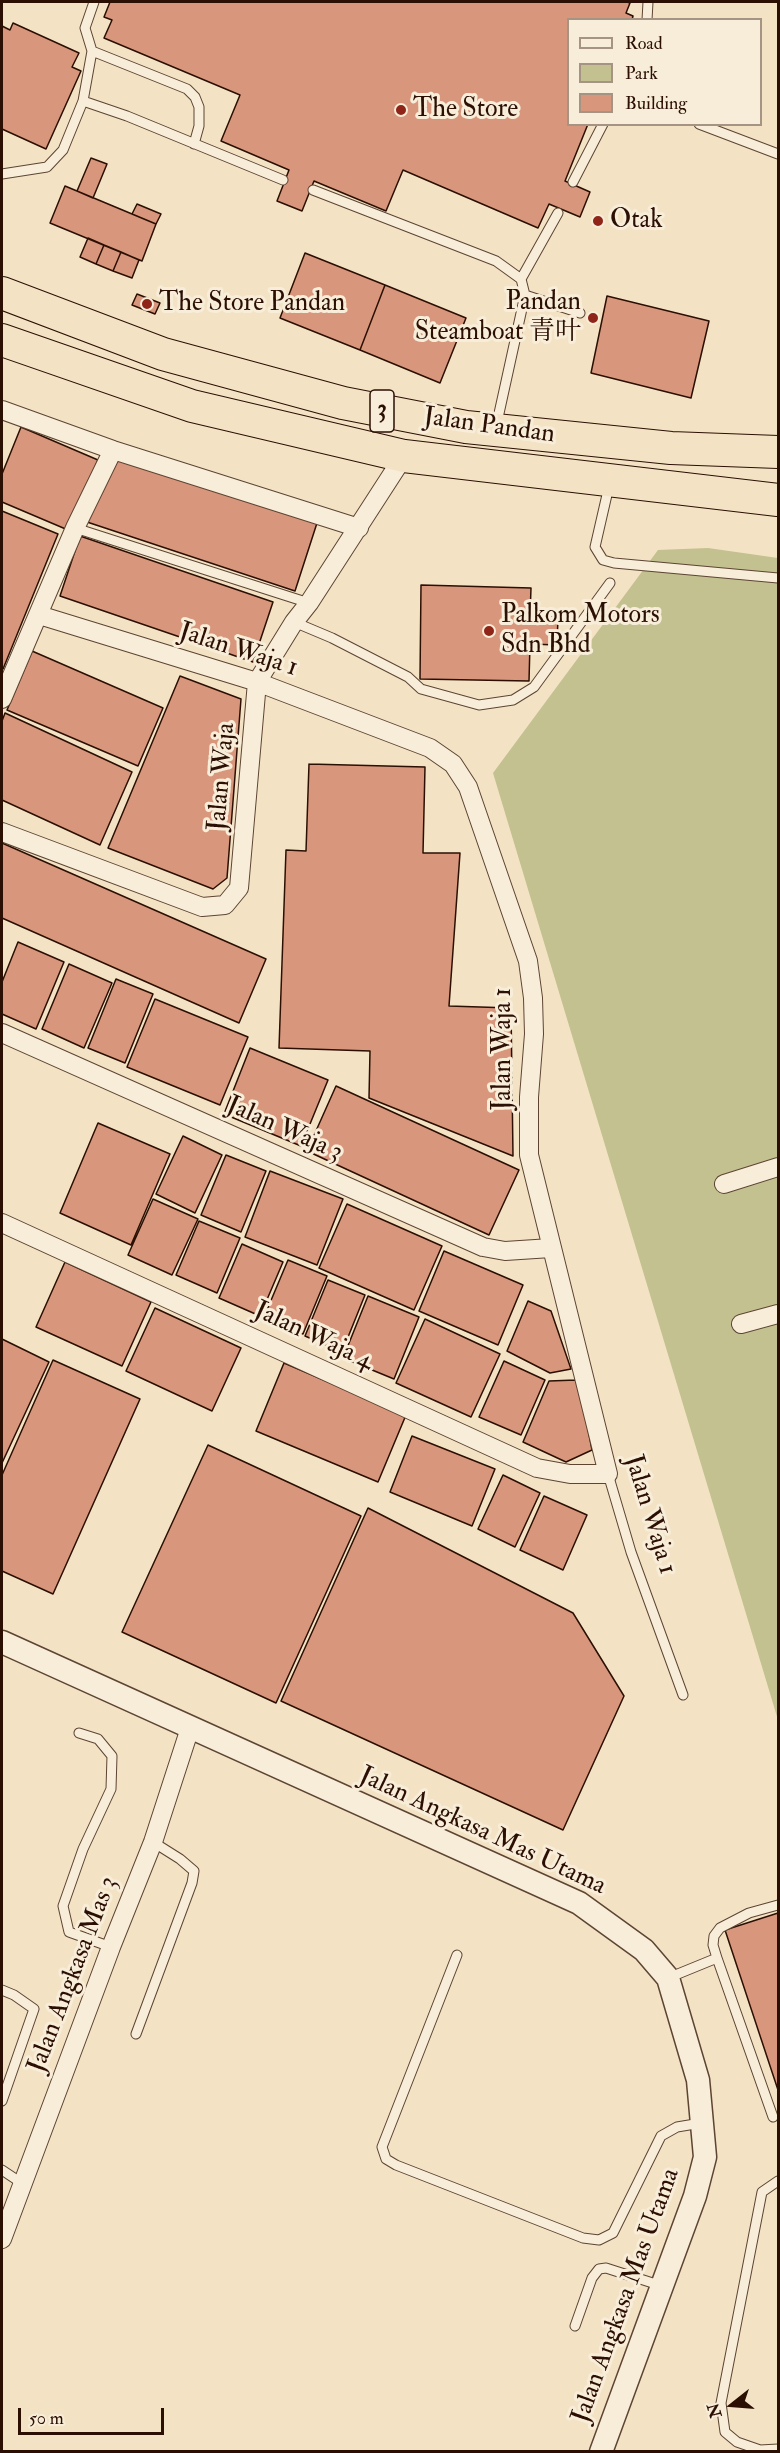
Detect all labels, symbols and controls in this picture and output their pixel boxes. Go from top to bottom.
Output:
legend [567,18,762,126]
text: Road [625,32,663,55]
text: Park [625,62,658,85]
text: Building [625,92,687,115]
place label: The Store [413,94,518,126]
marker: The Store [394,103,408,117]
place label: Otak [610,205,663,237]
marker: Otak [591,214,605,228]
place label: Pandan Steamboat 青叶 [415,287,581,348]
place label: The Store Pandan [159,288,345,320]
marker: The Store Pandan [140,297,154,311]
marker: Pandan Steamboat 青叶 [586,311,600,325]
road number: 3 [370,390,394,432]
street label: Jalan Pandan [421,402,557,452]
place label: Palkom Motors Sdn Bhd [501,600,660,662]
street label: Jalan Waja 1 [175,617,301,685]
marker: Palkom Motors Sdn Bhd [482,624,496,638]
street label: Jalan Waja [203,722,243,832]
street label: Jalan Waja 1 [488,987,520,1111]
street label: Jalan Waja 3 [221,1091,347,1169]
street label: Jalan Waja 4 [248,1296,378,1378]
street label: Jalan Waja 1 [616,1452,682,1578]
street label: Jalan Angkasa Mas Utama [354,1761,610,1903]
street label: Jalan Angkasa Mas 3 [22,1872,126,2078]
street label: Jalan Angkasa Mas Utama [566,2164,688,2428]
north arrow [702,2375,762,2435]
scale bar [21,2396,166,2434]
text: N [703,2400,726,2420]
text: 50 m [29,2407,64,2430]

